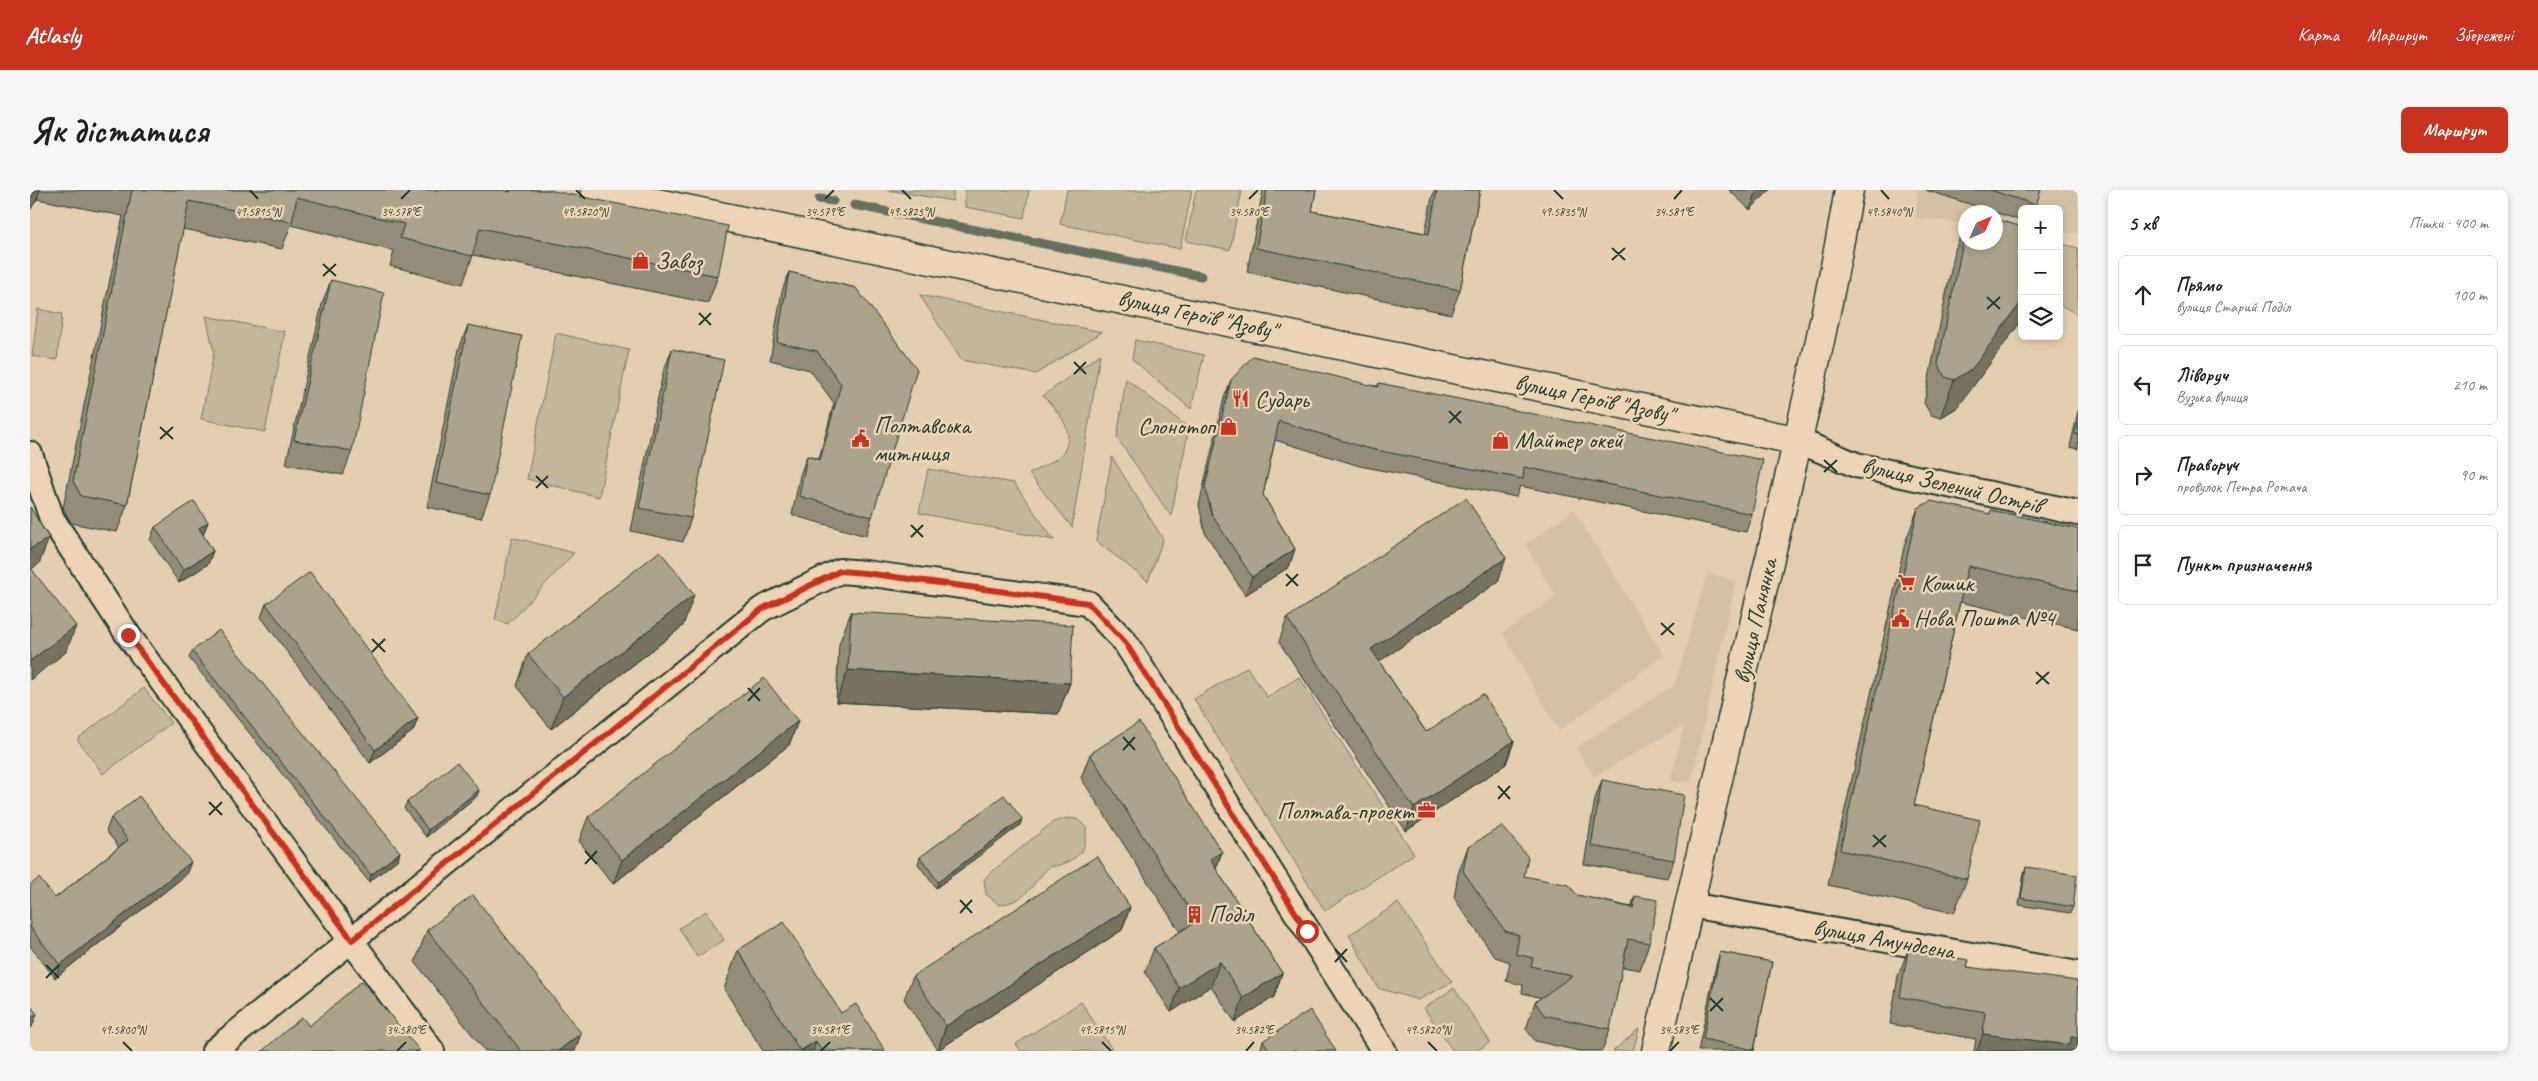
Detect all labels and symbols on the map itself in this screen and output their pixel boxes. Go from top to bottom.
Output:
text: 49.5815°N [235,204,282,220]
text: 34.578°E [381,204,422,220]
text: 49.5820°N [562,204,609,220]
text: 34.579°E [805,204,846,220]
text: 49.5825°N [888,204,935,220]
text: 34.580°E [1229,204,1270,220]
text: 49.5835°N [1540,204,1587,220]
text: 34.581°E [1654,204,1695,220]
text: 49.5840°N [1866,204,1913,220]
north arrow [1958,205,2003,250]
place label: Завоз [655,246,703,276]
shop icon: Завоз [631,251,651,271]
street label: вулиця Героїв "Азову" [1115,283,1284,347]
street label: вулиця Героїв "Азову" [1512,367,1681,431]
place label: Сударь [1255,384,1310,414]
restaurant icon: Сударь [1231,389,1251,409]
place label: Полтавська митниця [874,410,972,468]
place label: Слонотоп [1138,411,1217,441]
shop icon: Слонотоп [1219,416,1239,436]
place label: Майтер окей [1515,425,1625,455]
public building icon: Полтавська митниця [850,429,870,449]
shop icon: Майтер окей [1491,430,1511,450]
street label: вулиця Зелений Острів [1859,450,2050,522]
street label: вулиця Панянка [1726,554,1784,686]
place label: Кошик [1921,568,1976,598]
supermarket icon: Кошик [1897,573,1917,593]
place label: Нова Пошта №4 [1914,603,2057,633]
public building icon: Нова Пошта №4 [1890,608,1910,628]
route end [117,624,140,647]
place label: Полтава-проект [1277,796,1415,826]
office icon: Полтава-проект [1417,801,1437,821]
place label: Поділ [1209,899,1254,929]
building icon: Поділ [1185,904,1205,924]
street label: вулиця Амундсена [1811,912,1959,967]
route start [1296,920,1319,943]
text: 49.5800°N [100,1022,147,1038]
text: 34.580°E [386,1022,427,1038]
text: 34.581°E [810,1022,851,1038]
text: 49.5815°N [1079,1022,1126,1038]
text: 34.582°E [1234,1022,1275,1038]
text: 49.5820°N [1405,1022,1452,1038]
text: 34.583°E [1659,1022,1700,1038]

